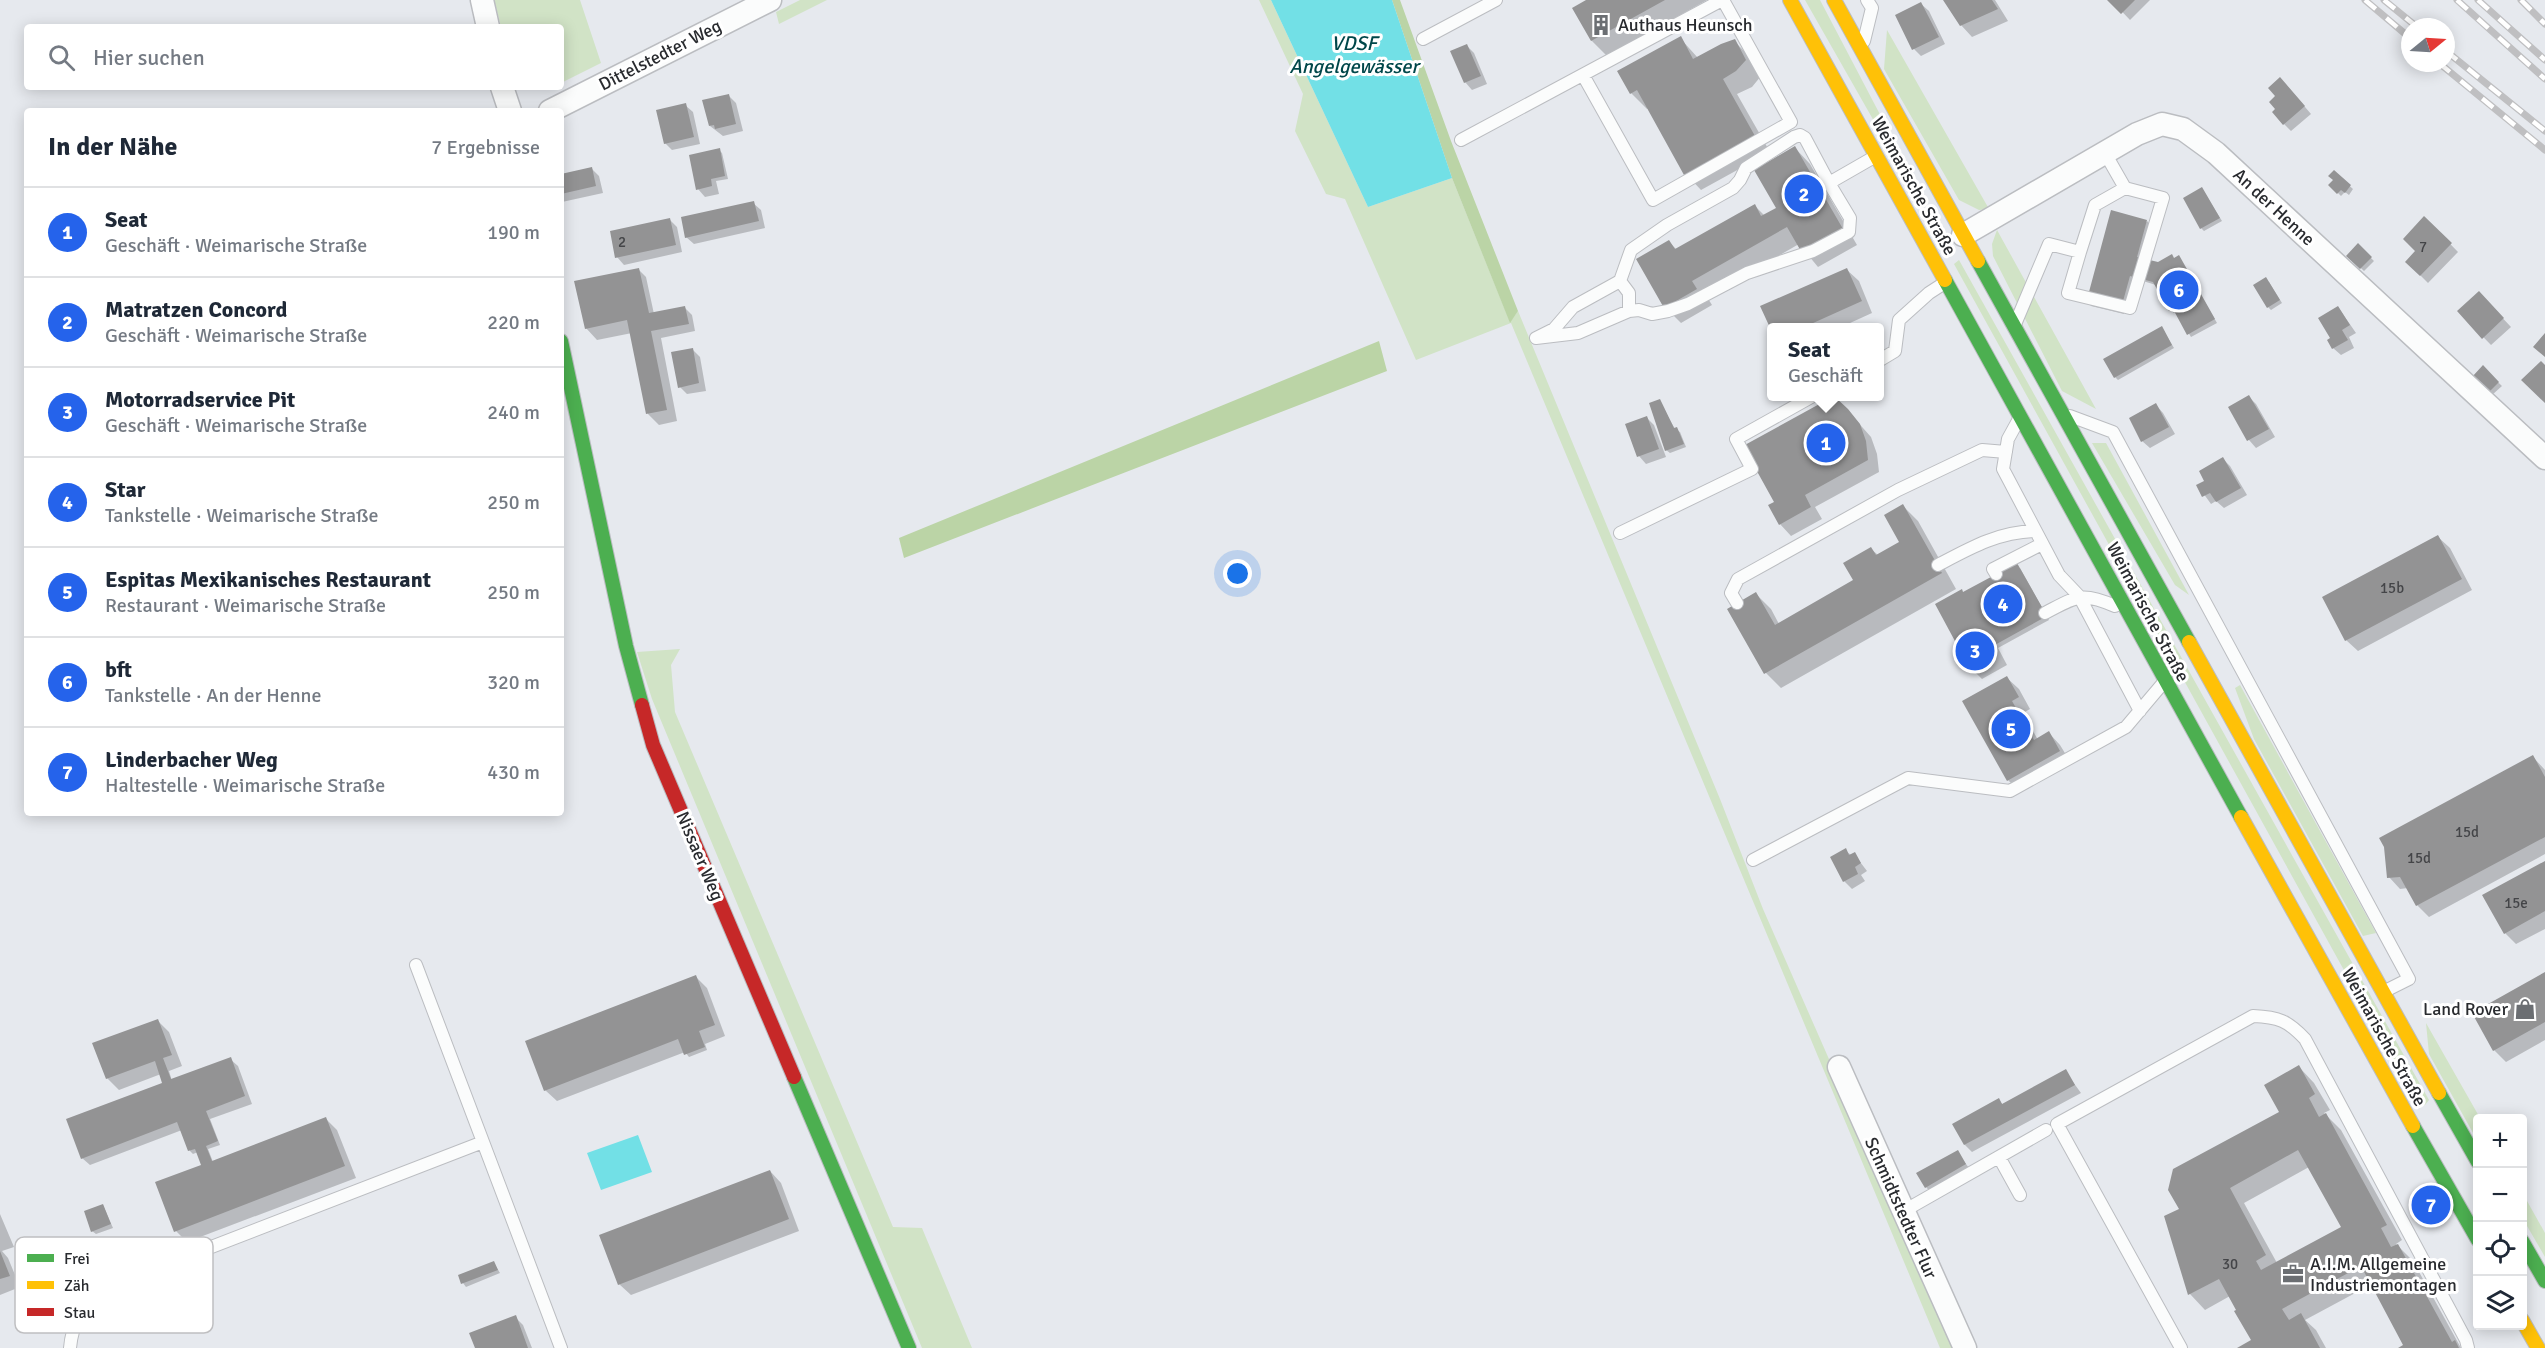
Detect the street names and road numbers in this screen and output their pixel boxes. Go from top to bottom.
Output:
street label: Dittelstedter Weg [595,15,725,95]
street label: Weimarische Straße [1867,113,1961,259]
street label: An der Henne [2229,164,2319,250]
street label: Weimarische Straße [2102,538,2194,686]
street label: Nissaer Weg [671,808,729,904]
street label: Weimarische Straße [2337,964,2431,1110]
street label: Schmidtstedter Flur [1860,1134,1942,1283]

